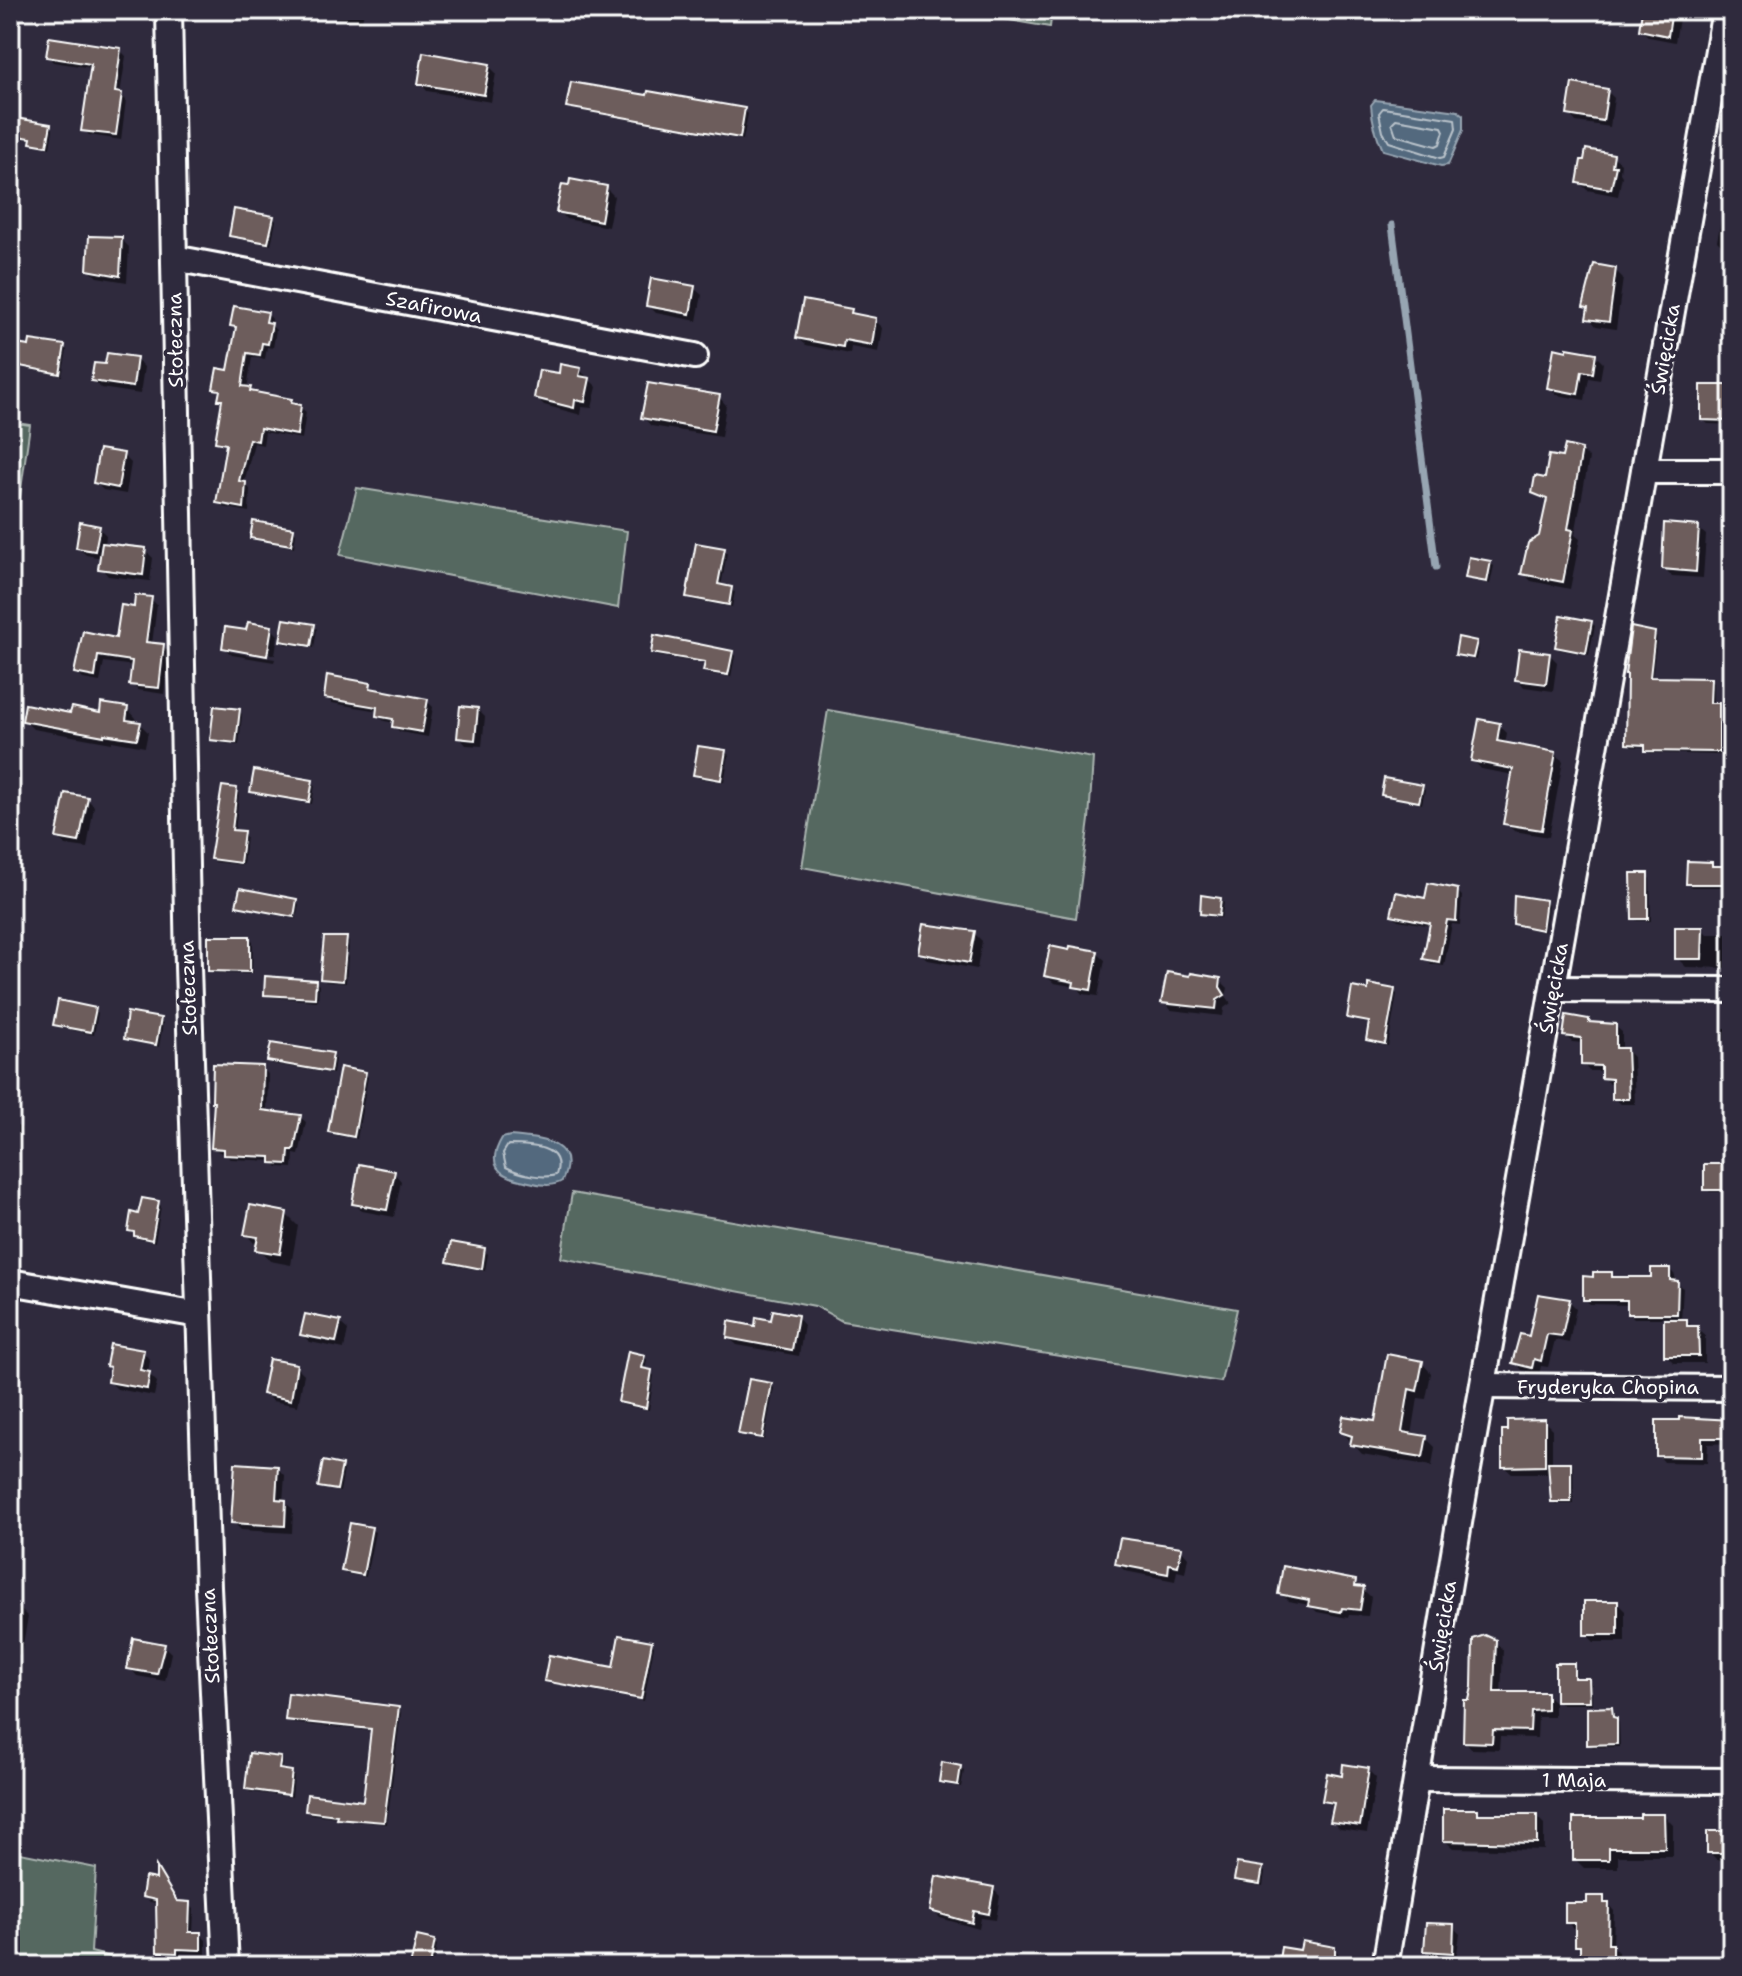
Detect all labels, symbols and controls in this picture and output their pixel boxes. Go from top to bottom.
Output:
street label: Szafirowa [384,285,485,329]
street label: Stołeczna [161,292,189,388]
street label: Święcicka [1644,301,1686,397]
street label: Stołeczna [173,939,203,1036]
street label: Święcicka [1532,940,1574,1036]
street label: Fryderyka Chopina [1517,1374,1699,1400]
street label: Święcicka [1422,1578,1462,1673]
street label: Stołeczna [194,1587,225,1684]
street label: 1 Maja [1542,1767,1607,1793]

